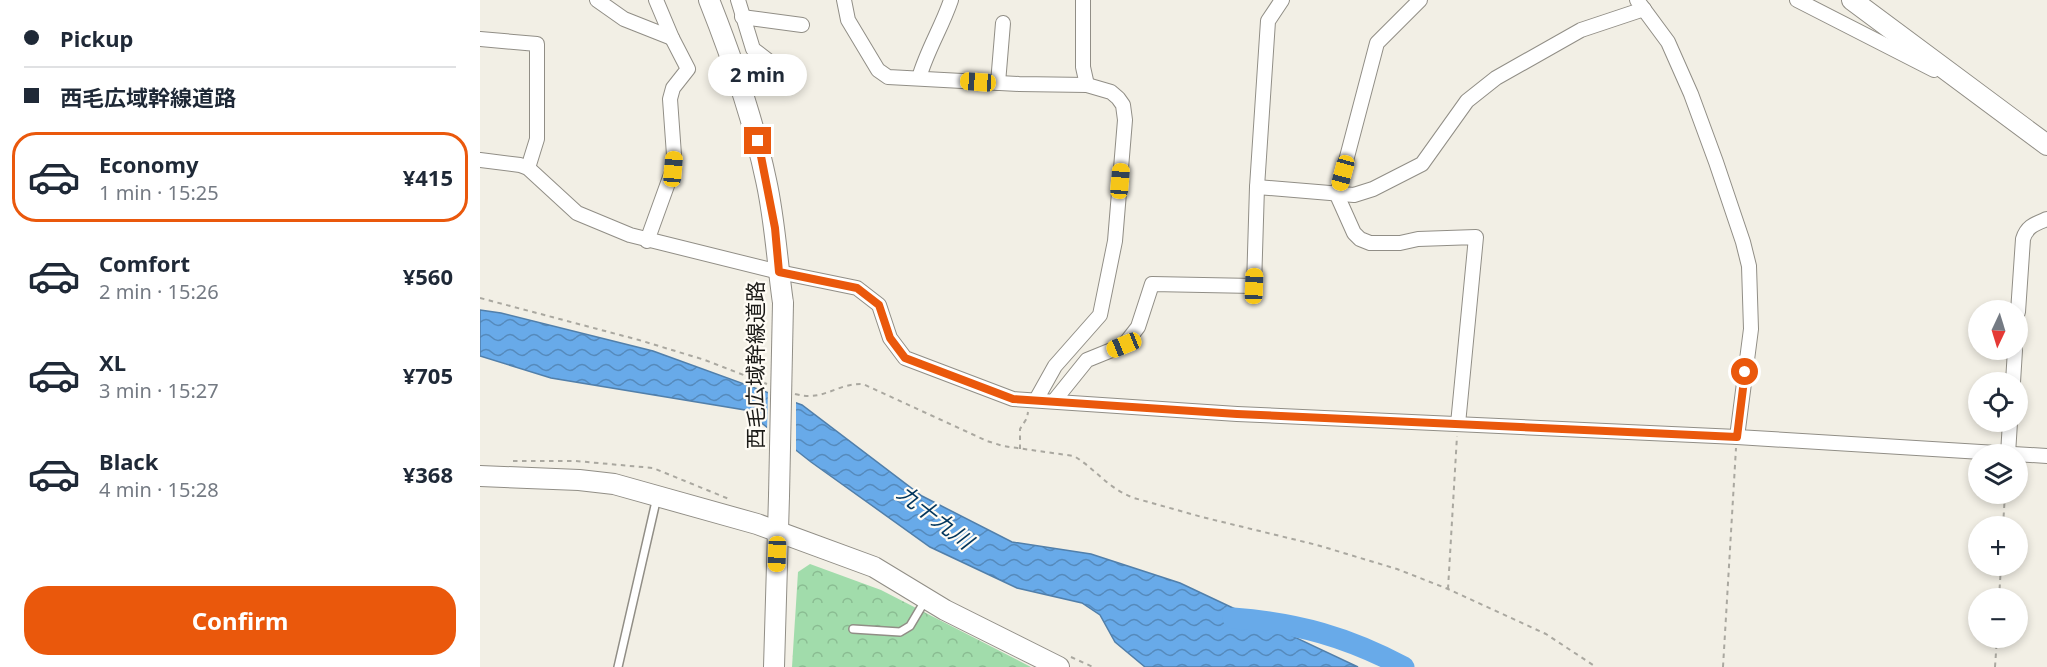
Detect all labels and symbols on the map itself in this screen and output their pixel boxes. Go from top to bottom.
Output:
callout: 2 min [708,54,808,96]
car [959,72,997,92]
route end [744,127,771,154]
car [662,150,684,188]
car [1330,153,1356,193]
car [1109,162,1131,200]
car [1244,268,1264,304]
street label: 西毛広域幹線道路 [741,281,769,449]
north arrow [1968,300,2028,360]
car [1104,330,1144,360]
route start [1731,358,1758,385]
water label: 九十九川 [892,477,981,556]
car [767,536,787,572]

